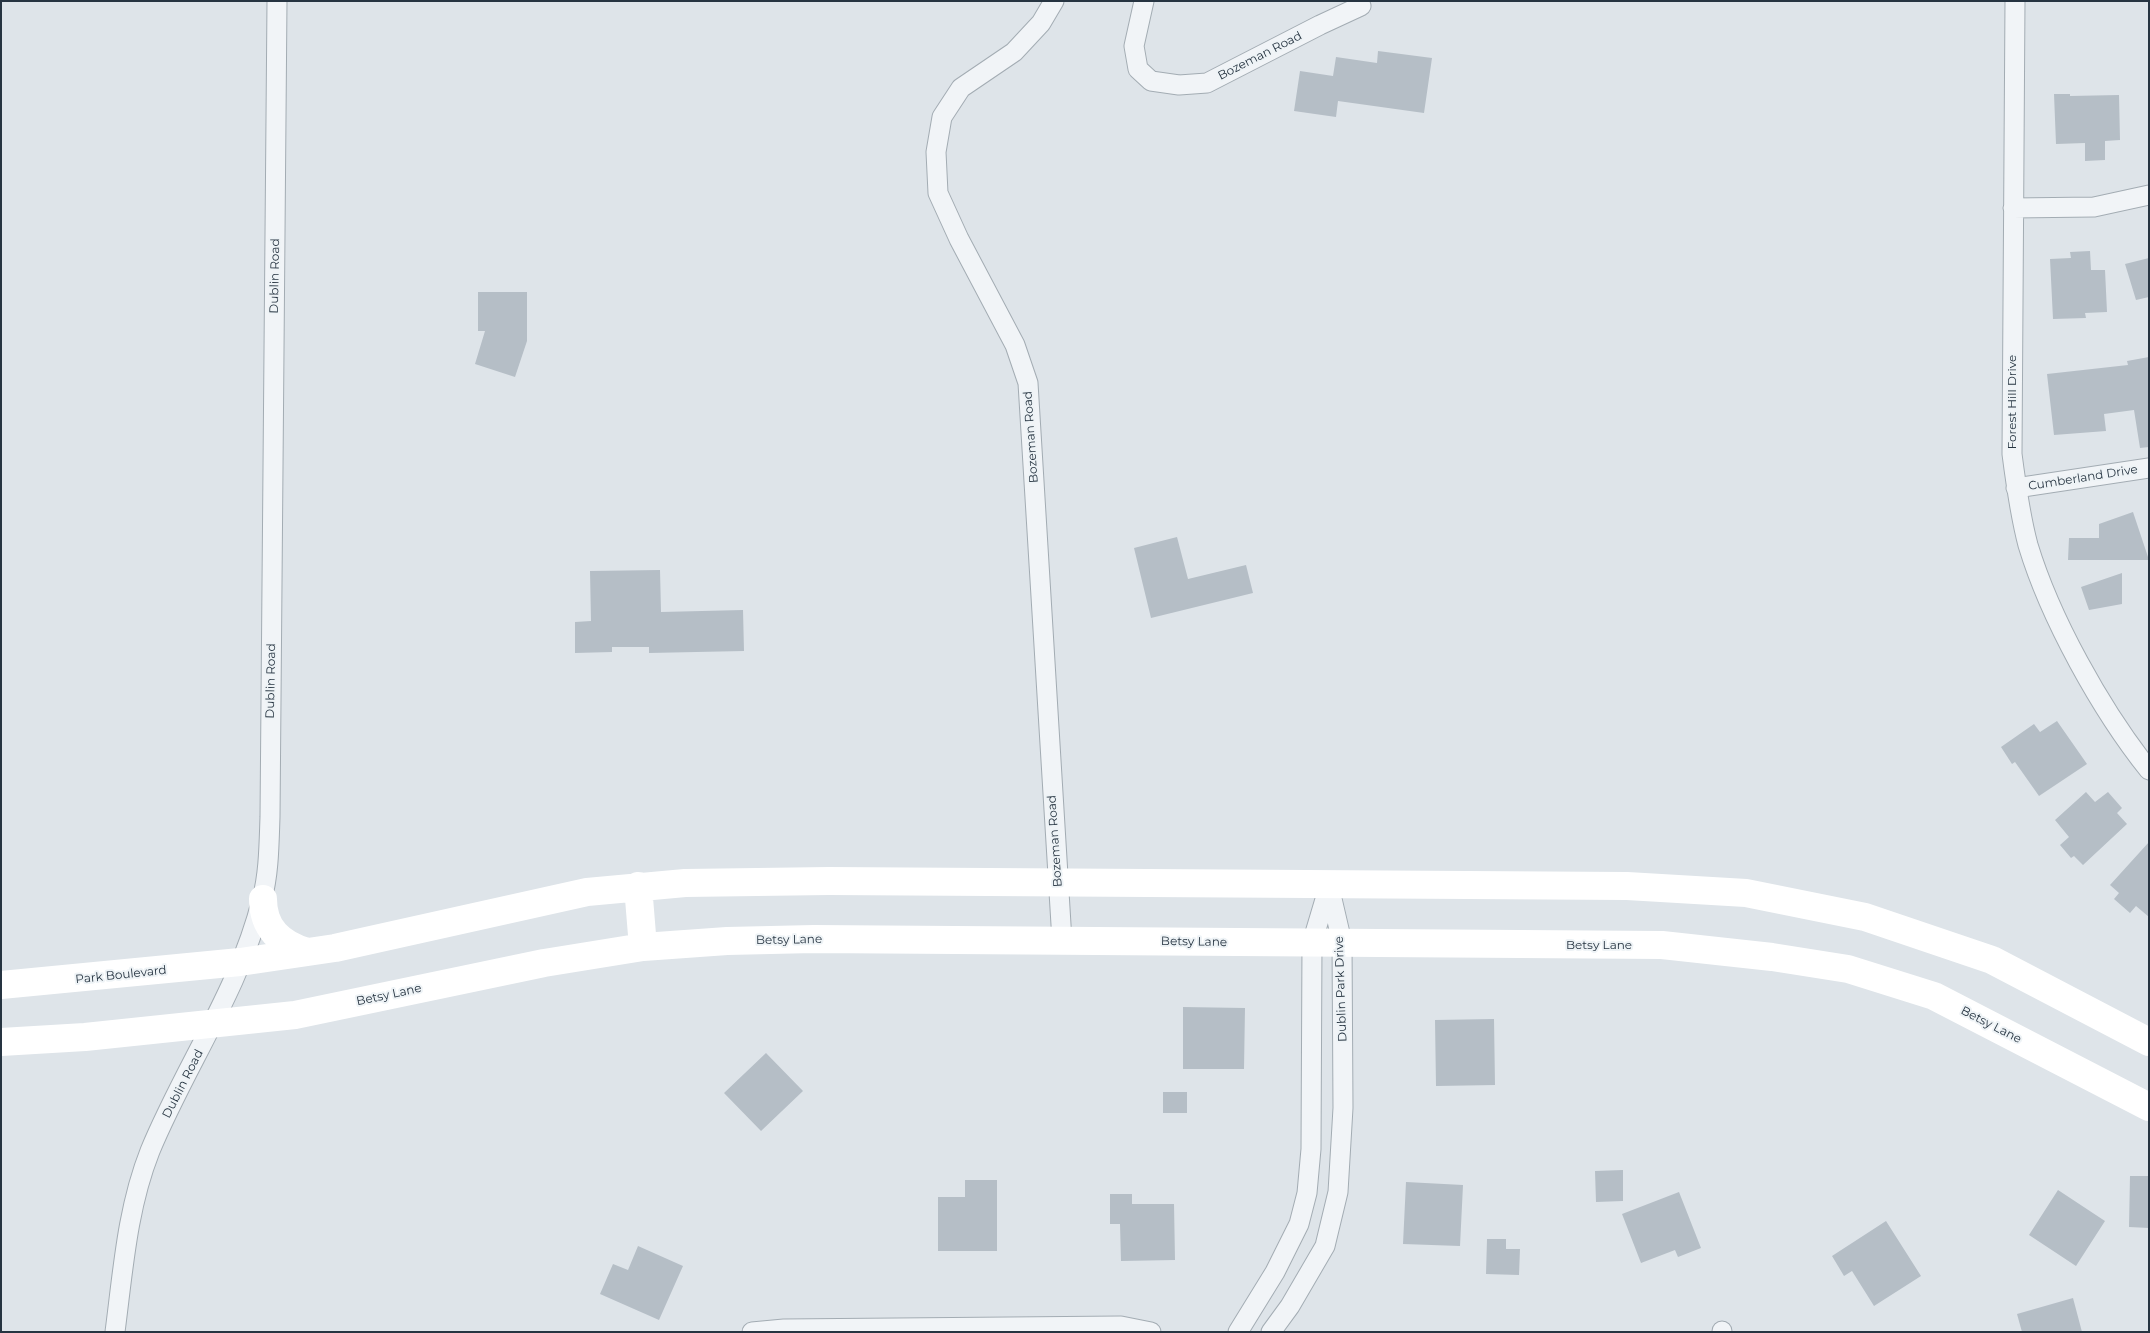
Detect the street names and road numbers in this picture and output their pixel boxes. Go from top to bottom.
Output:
street label: Bozeman Road [1216,29,1304,83]
street label: Dublin Road [267,238,283,314]
street label: Forest Hill Drive [2005,355,2019,449]
street label: Bozeman Road [1021,391,1041,483]
street label: Cumberland Drive [2027,462,2139,494]
street label: Dublin Road [263,643,279,719]
street label: Bozeman Road [1045,795,1065,887]
street label: Betsy Lane [756,932,822,948]
street label: Betsy Lane [1161,934,1227,950]
street label: Dublin Park Drive [1332,936,1350,1042]
street label: Betsy Lane [1566,938,1632,952]
street label: Park Boulevard [75,963,167,987]
street label: Betsy Lane [355,981,423,1009]
street label: Betsy Lane [1958,1004,2024,1046]
street label: Dublin Road [160,1047,206,1121]

